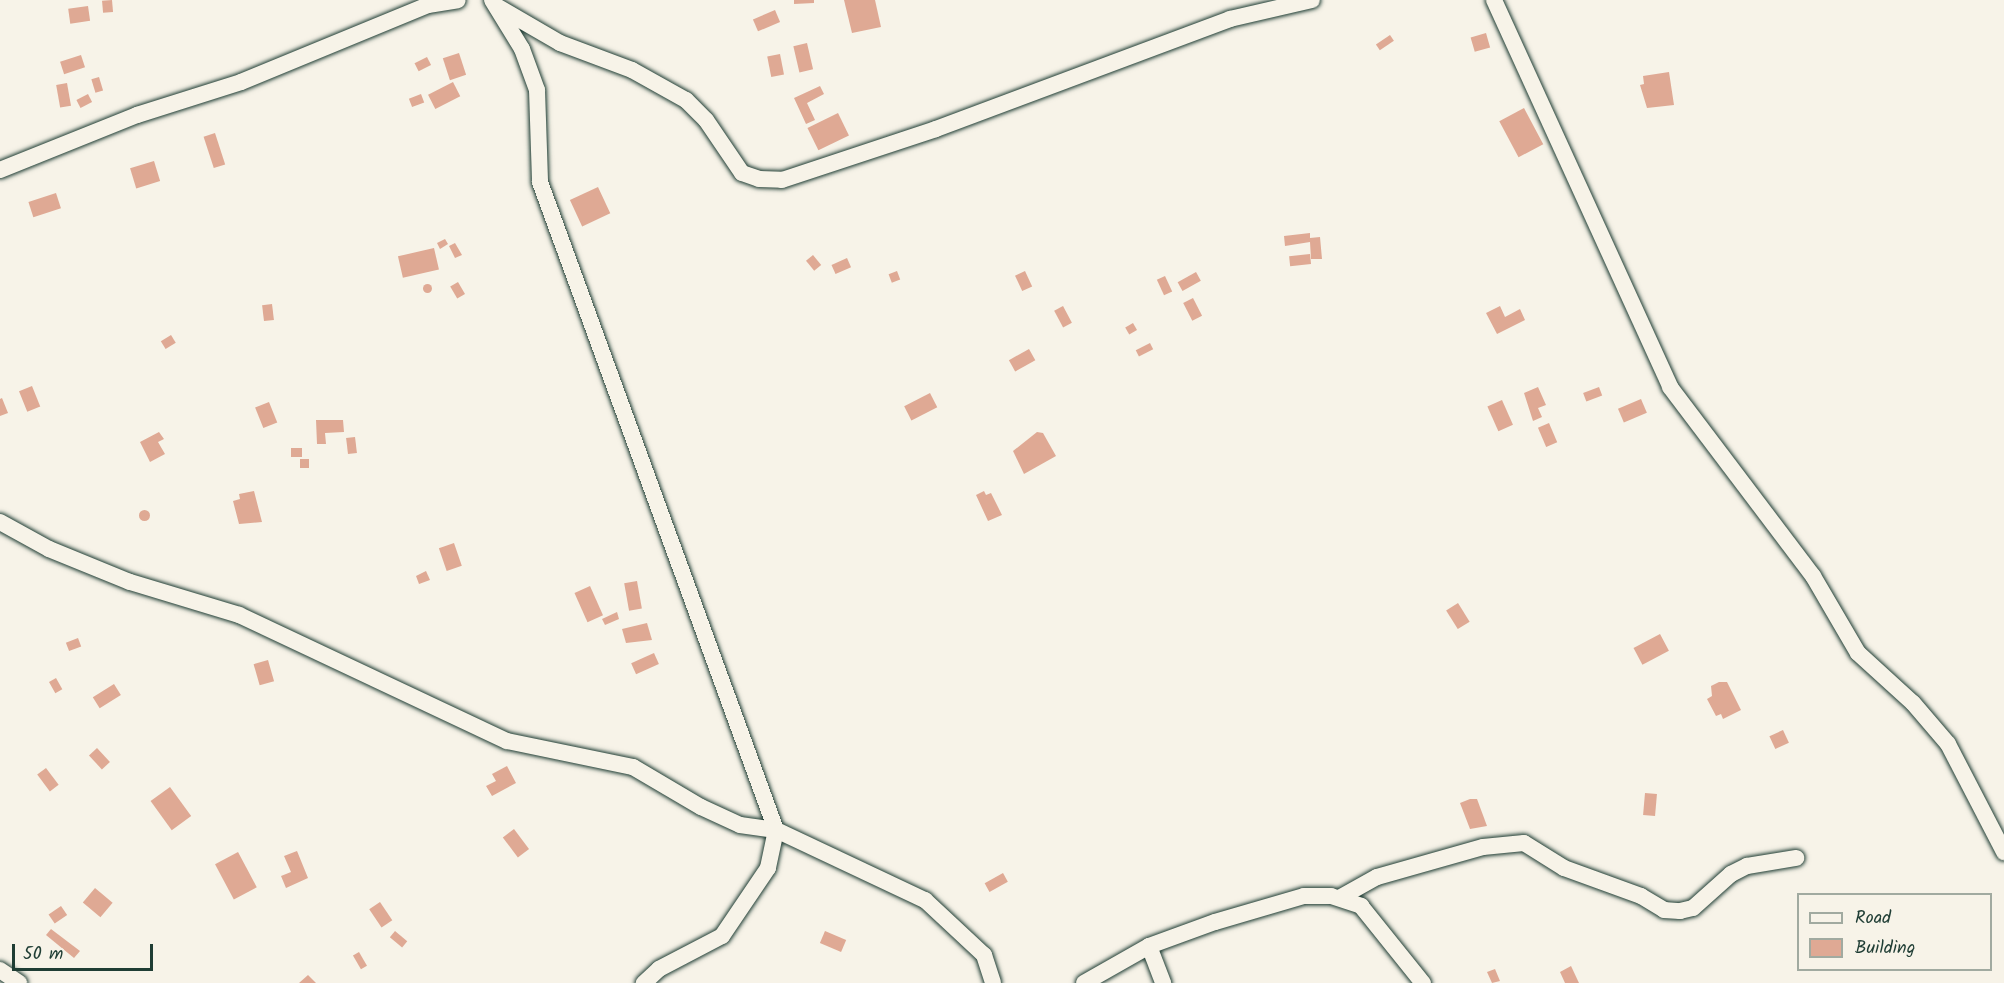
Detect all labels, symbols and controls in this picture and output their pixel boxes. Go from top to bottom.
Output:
legend [1797,893,1992,971]
text: Road [1855,904,1891,933]
scale bar [15,932,156,970]
text: Building [1855,934,1915,963]
text: 50 m [23,940,63,969]

